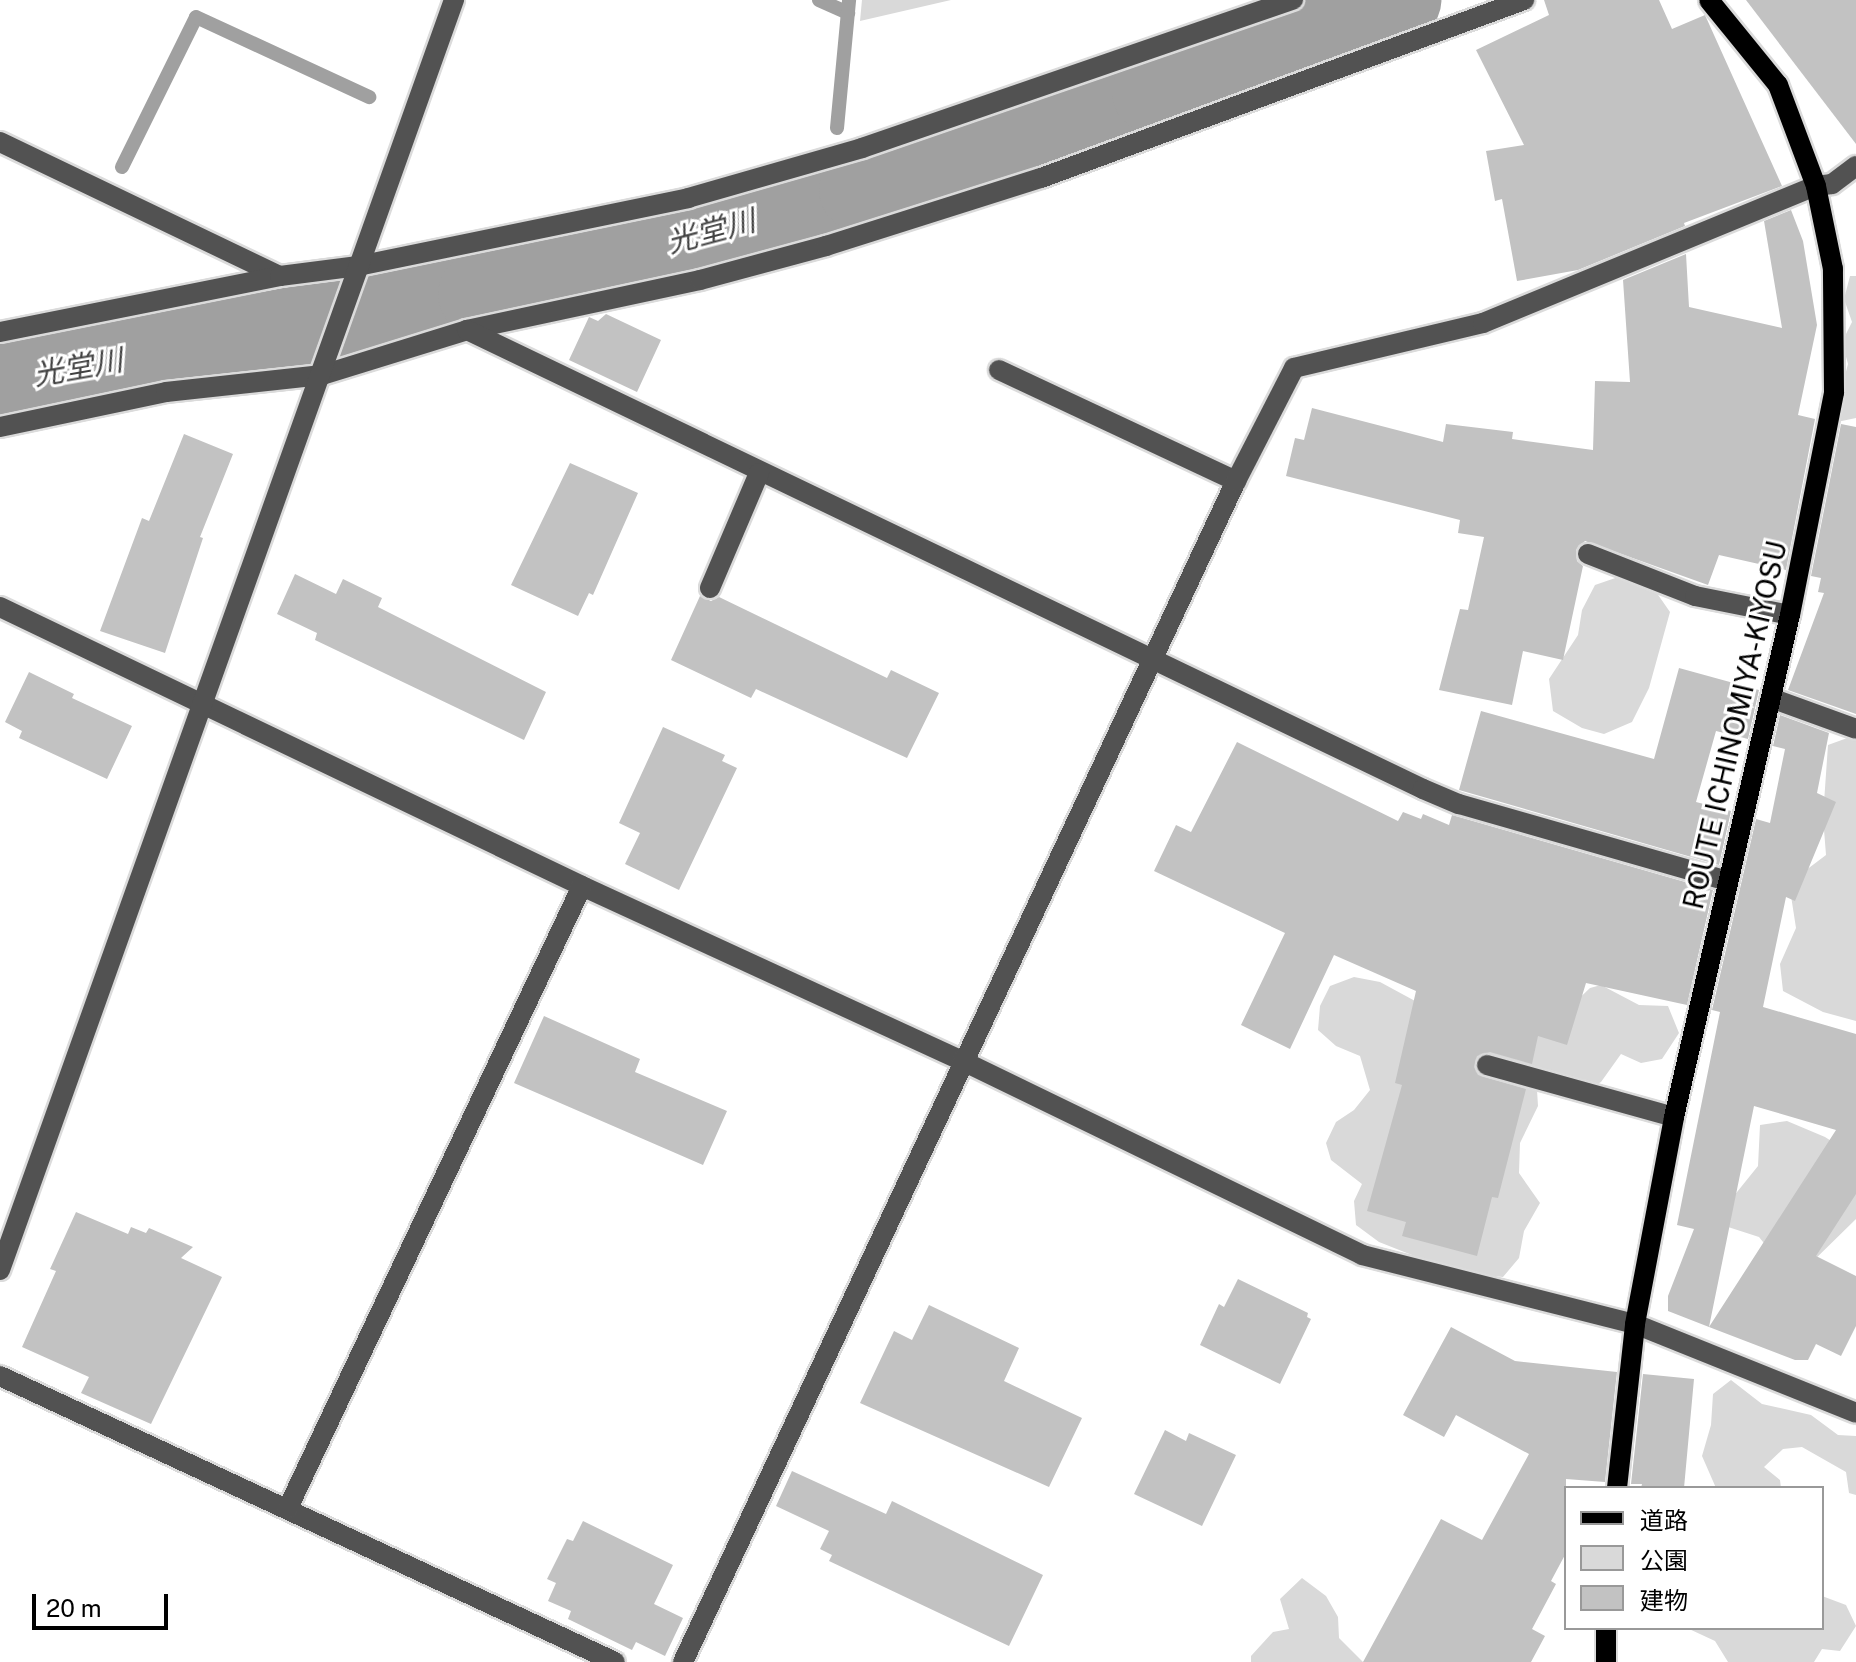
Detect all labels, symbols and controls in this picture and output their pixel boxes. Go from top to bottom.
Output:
water label: 光堂川 [663,202,759,260]
water label: 光堂川 [31,341,125,393]
street label: ROUTE ICHINOMIYA-KIYOSU [1676,538,1794,912]
legend [1564,1486,1824,1630]
text: 道路 [1640,1506,1688,1534]
text: 公園 [1640,1546,1688,1574]
scale bar [36,1578,172,1628]
text: 建物 [1640,1586,1688,1614]
text: 20 m [46,1594,102,1622]

